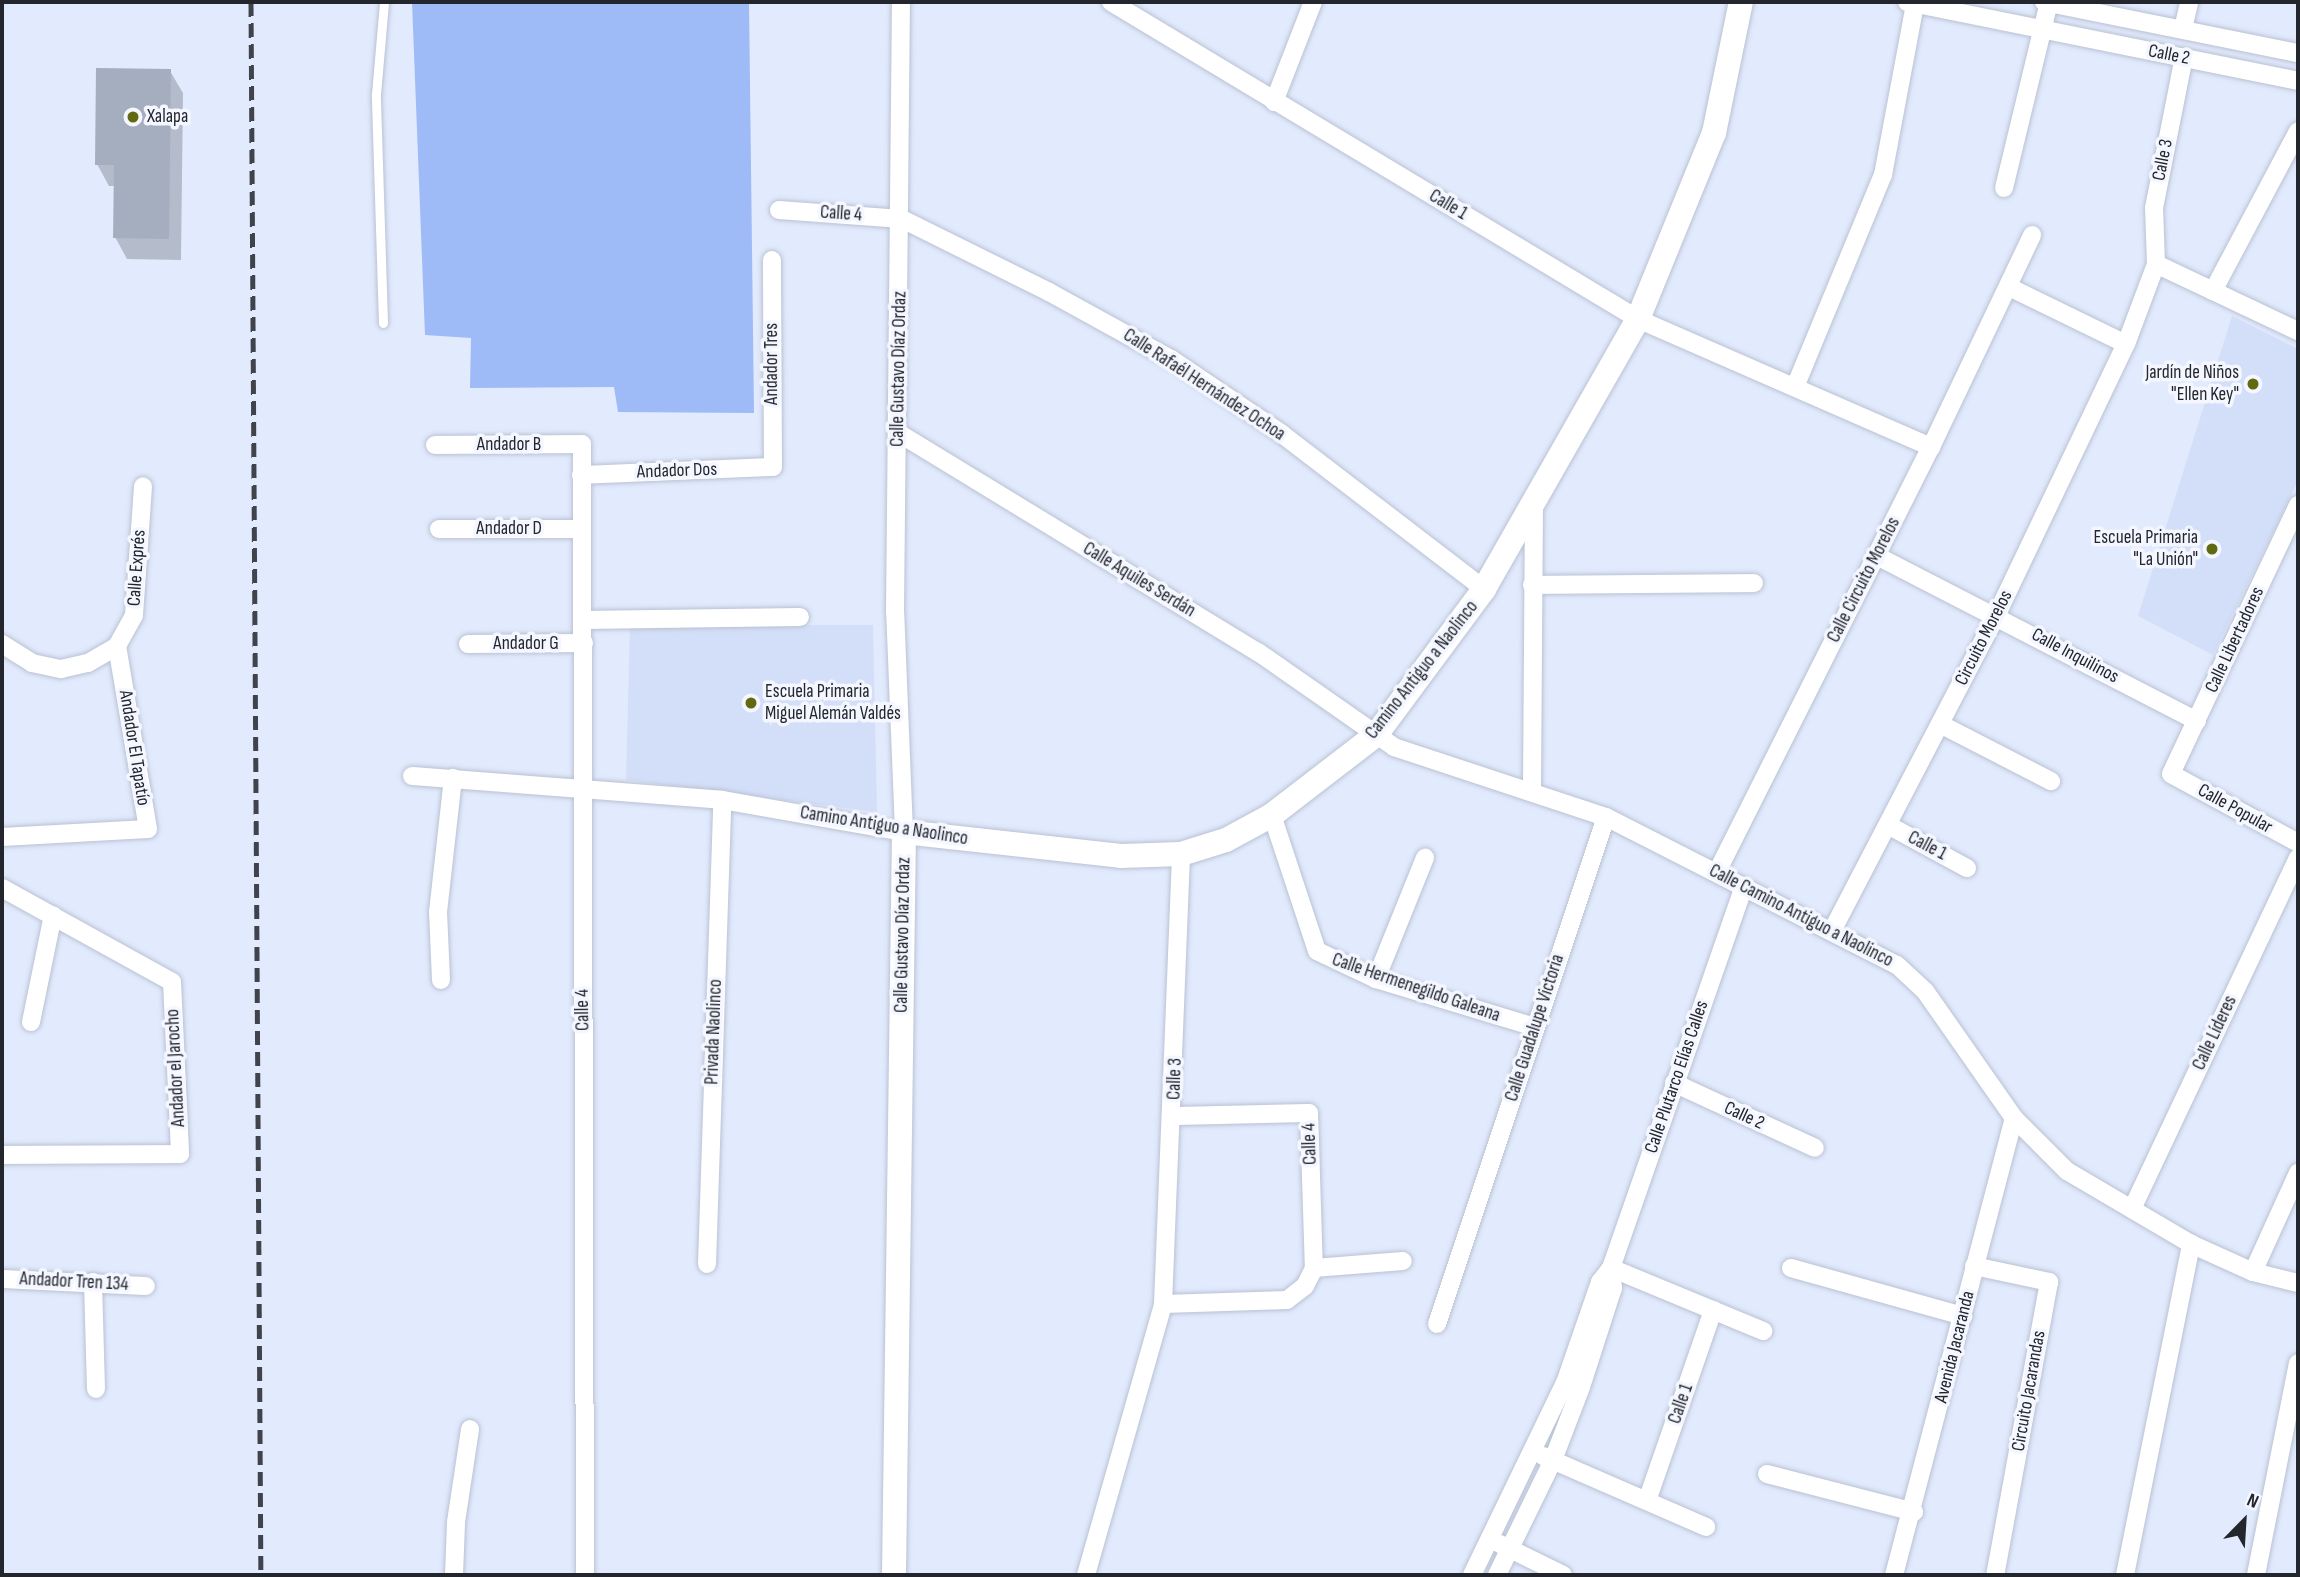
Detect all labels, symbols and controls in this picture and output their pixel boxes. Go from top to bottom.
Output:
street label: Calle 2 [2146,40,2192,70]
place label: Xalapa [147,106,188,128]
marker: Xalapa [125,109,141,125]
street label: Calle 3 [2148,137,2178,183]
street label: Calle 1 [1425,185,1471,225]
street label: Calle 4 [819,201,863,227]
street label: Calle Gustavo Díaz Ordaz [886,291,912,447]
street label: Andador Tres [761,323,783,405]
street label: Calle Rafaél Hernández Ochoa [1119,324,1289,446]
place label: Jardín de Niños "Ellen Key" [2145,362,2239,406]
marker: Jardín de Niños "Ellen Key" [2245,376,2261,392]
street label: Andador B [477,434,541,456]
street label: Andador Dos [637,458,717,484]
street label: Calle Circuito Morelos [1823,513,1905,647]
street label: Andador D [476,518,542,540]
place label: Escuela Primaria "La Unión" [2093,527,2198,571]
street label: Calle Exprés [123,529,151,607]
street label: Calle Aquiles Serdán [1079,538,1199,622]
marker: Escuela Primaria "La Unión" [2204,541,2220,557]
street label: Calle Libertadores [2201,583,2269,697]
street label: Circuito Morelos [1950,587,2018,689]
street label: Camino Antiguo a Naolinco [1361,596,1483,744]
street label: Calle Inquilinos [2027,623,2123,689]
street label: Andador G [493,633,559,655]
place label: Escuela Primaria Miguel Alemán Valdés [765,681,901,725]
street label: Andador El Tapatío [114,689,154,807]
marker: Escuela Primaria Miguel Alemán Valdés [743,695,759,711]
street label: Calle Popular [2194,779,2276,839]
street label: Camino Antiguo a Naolinco [798,801,970,851]
street label: Calle 1 [1904,826,1950,866]
street label: Calle Gustavo Díaz Ordaz [890,857,916,1013]
street label: Calle Camino Antiguo a Naolinco [1705,860,1897,972]
street label: Calle Hermenegildo Galeana [1329,949,1503,1027]
street label: Calle Guadalupe Victoria [1500,952,1570,1104]
street label: Privada Naolinco [701,979,727,1085]
street label: Calle 4 [571,989,595,1031]
street label: Calle Líderes [2188,992,2242,1074]
street label: Calle Plutarco Elías Calles [1640,998,1714,1156]
street label: Andador el Jarocho [162,1008,190,1128]
street label: Calle 3 [1163,1058,1187,1100]
street label: Calle 2 [1720,1097,1768,1135]
street label: Calle 4 [1298,1123,1322,1165]
street label: Andador Tren 134 [19,1268,129,1296]
street label: Avenida Jacaranda [1930,1289,1980,1405]
street label: Circuito Jacarandas [2007,1329,2051,1453]
street label: Calle 1 [1664,1381,1698,1427]
north arrow [2209,1486,2279,1556]
text: N [2243,1489,2262,1514]

